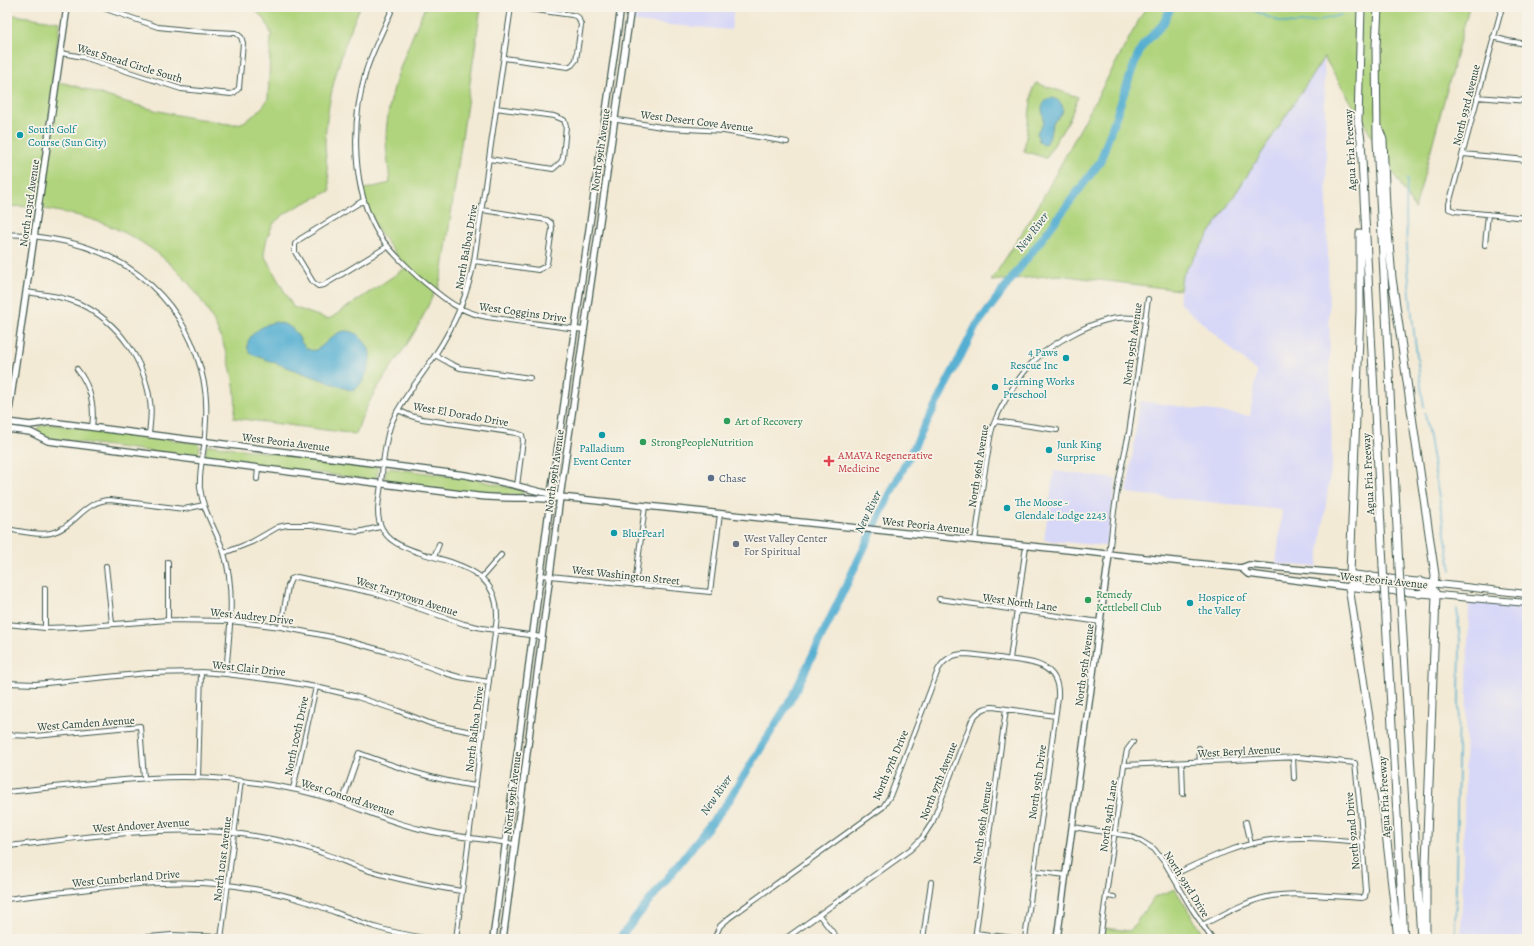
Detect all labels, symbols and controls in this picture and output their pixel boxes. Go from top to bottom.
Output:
street label: West Snead Circle South [74,40,184,87]
street label: North 93rd Avenue [1449,63,1484,147]
street label: West Desert Cove Avenue [639,107,754,136]
street label: North 99th Avenue [587,108,614,192]
street label: Agua Fria Freeway [1341,109,1360,192]
place label: South Golf Course (Sun City) [28,122,106,150]
marker: South Golf Course (Sun City) [15,130,25,140]
street label: North 103rd Avenue [16,158,43,248]
street label: North Balboa Drive [452,203,481,291]
water label: New River [1012,208,1053,255]
street label: West Coggins Drive [477,299,568,326]
street label: North 95th Avenue [1119,302,1146,386]
place label: 4 Paws Rescue Inc [1010,345,1058,373]
marker: 4 Paws Rescue Inc [1061,353,1071,363]
place label: Learning Works Preschool [1003,374,1075,402]
marker: Learning Works Preschool [990,382,1000,392]
street label: West El Dorado Drive [411,399,510,430]
place label: Art of Recovery [734,414,803,429]
marker: Art of Recovery [722,416,732,426]
street label: North 96th Avenue [965,424,992,509]
street label: North 99th Avenue [541,429,568,513]
street label: West Peoria Avenue [240,430,331,455]
marker: Palladium Event Center [597,430,607,440]
street label: Agua Fria Freeway [1359,433,1378,516]
place label: StrongPeopleNutrition [651,435,753,450]
marker: StrongPeopleNutrition [638,437,648,447]
place label: Junk King Surprise [1057,437,1102,465]
place label: Palladium Event Center [573,441,631,469]
marker: Junk King Surprise [1044,445,1054,455]
place label: AMAVA Regenerative Medicine [837,448,933,476]
marker: AMAVA Regenerative Medicine [823,455,835,467]
place label: Chase [719,471,746,486]
marker: Chase [706,473,716,483]
water label: New River [851,487,886,536]
place label: The Moose - Glendale Lodge 2243 [1015,495,1106,523]
marker: The Moose - Glendale Lodge 2243 [1002,503,1012,513]
street label: West Peoria Avenue [880,513,971,538]
place label: BluePearl [622,526,665,541]
marker: BluePearl [609,528,619,538]
place label: West Valley Center For Spiritual [743,531,827,559]
marker: West Valley Center For Spiritual [731,539,741,549]
street label: West Washington Street [570,562,681,589]
street label: West Peoria Avenue [1338,568,1429,593]
street label: West Tarrytown Avenue [353,573,460,620]
place label: Remedy Kettlebell Club [1096,587,1162,615]
street label: West North Lane [981,590,1058,615]
place label: Hospice of the Valley [1198,590,1247,618]
marker: Remedy Kettlebell Club [1083,595,1093,605]
marker: Hospice of the Valley [1185,598,1195,608]
street label: West Audrey Drive [209,605,294,628]
street label: North 95th Avenue [1071,623,1098,707]
street label: West Clair Drive [211,657,286,680]
street label: North Balboa Drive [462,685,487,773]
street label: North 100th Drive [281,695,312,777]
street label: West Camden Avenue [36,713,135,734]
street label: North 97th Drive [869,728,912,803]
street label: North 97th Avenue [916,740,961,823]
street label: West Beryl Avenue [1196,742,1281,761]
street label: North 95th Drive [1025,744,1050,820]
street label: North 99th Avenue [500,751,525,835]
street label: Agua Fria Freeway [1375,756,1394,839]
water label: New River [696,771,736,818]
street label: West Concord Avenue [298,775,397,820]
street label: North 94th Lane [1096,779,1121,853]
street label: North 96th Avenue [969,781,996,866]
street label: North 92nd Drive [1342,791,1363,871]
street label: West Andover Avenue [91,815,190,836]
street label: North 101st Avenue [210,816,235,902]
street label: North 93rd Drive [1160,848,1213,920]
street label: West Cumberland Drive [71,866,181,891]

